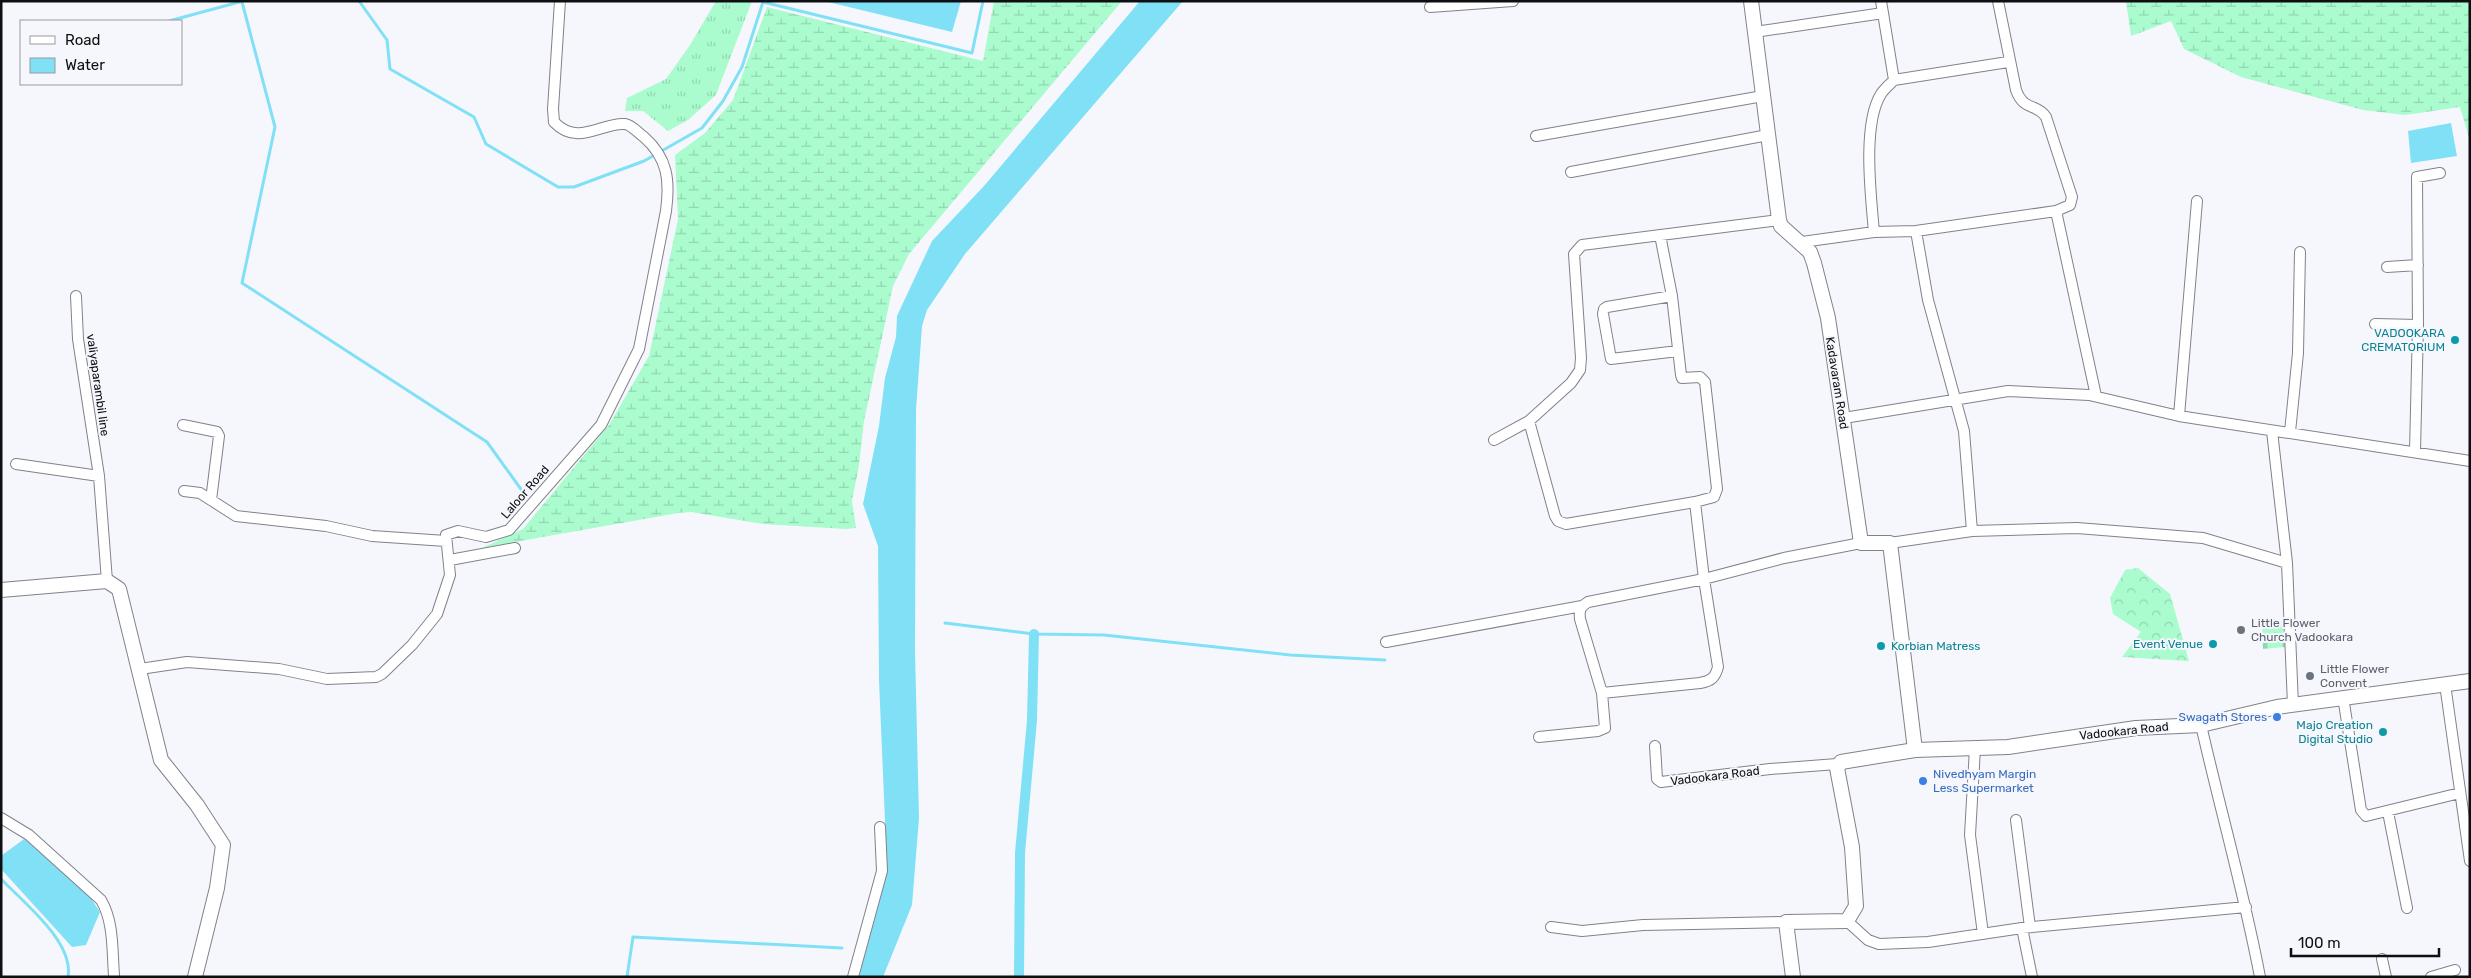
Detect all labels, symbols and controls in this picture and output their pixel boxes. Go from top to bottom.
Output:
legend [20,20,182,85]
text: Road [65,31,101,49]
text: Water [65,56,105,74]
place label: VADOOKARA CREMATORIUM [2361,326,2445,354]
street label: valiyaparambil line [84,333,112,437]
marker: VADOOKARA CREMATORIUM [2449,334,2461,346]
street label: Kadavaram Road [1823,336,1851,430]
street label: Laloor Road [498,463,552,521]
place label: Little Flower Church Vadookara [2251,616,2353,644]
marker: Little Flower Church Vadookara [2235,624,2247,636]
place label: Event Venue [2133,637,2203,651]
marker: Event Venue [2207,638,2219,650]
place label: Korbian Matress [1891,639,1980,653]
marker: Korbian Matress [1875,640,1887,652]
place label: Little Flower Convent [2320,662,2389,690]
marker: Little Flower Convent [2304,670,2316,682]
place label: Swagath Stores [2178,710,2267,724]
marker: Swagath Stores [2271,711,2283,723]
place label: Majo Creation Digital Studio [2296,718,2373,746]
street label: Vadookara Road [2079,719,2169,743]
marker: Majo Creation Digital Studio [2377,726,2389,738]
street label: Vadookara Road [1670,764,1760,788]
place label: Nivedhyam Margin Less Supermarket [1933,767,2036,795]
marker: Nivedhyam Margin Less Supermarket [1917,775,1929,787]
scale bar [2291,926,2438,958]
text: 100 m [2298,934,2340,952]

